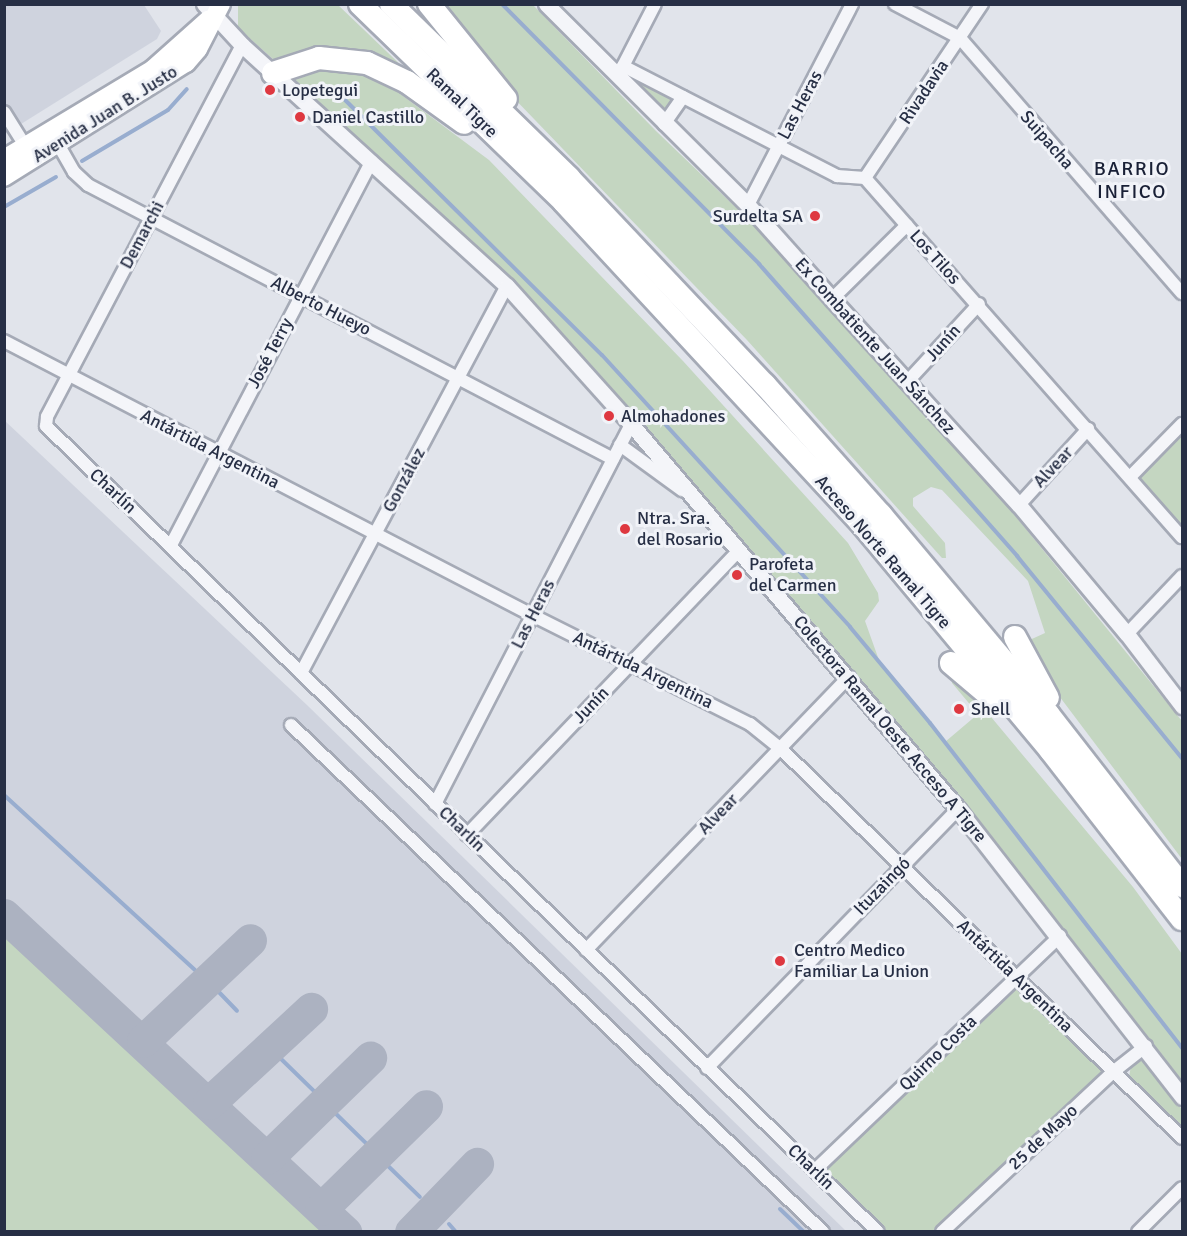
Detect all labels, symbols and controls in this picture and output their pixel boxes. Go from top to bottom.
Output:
street label: Rivadavia [895,56,953,128]
street label: Avenida Juan B. Justo [29,61,181,167]
street label: Ramal Tigre [422,64,502,142]
street label: Las Heras [773,67,827,143]
place label: Lopetegui [282,79,358,101]
marker: Lopetegui [263,83,277,97]
place label: Daniel Castillo [312,106,424,128]
street label: Suipacha [1016,106,1078,174]
marker: Daniel Castillo [293,110,307,124]
district label: BARRIO INFICO [1094,157,1170,204]
street label: Demarchi [115,197,169,273]
place label: Surdelta SA [713,205,803,227]
marker: Surdelta SA [808,209,822,223]
street label: Los Tilos [905,225,965,289]
street label: Ex Combatiente Juan Sánchez [790,253,960,439]
street label: Alberto Hueyo [267,272,375,340]
street label: José Terry [242,314,298,392]
street label: Junín [921,320,965,366]
street label: Antártida Argentina [137,405,283,493]
place label: Almohadones [621,405,725,427]
marker: Almohadones [602,409,616,423]
street label: Alvear [1029,442,1077,492]
street label: González [378,444,430,516]
street label: Charlín [85,464,141,518]
street label: Acceso Norte Ramal Tigre [810,471,956,633]
place label: Ntra. Sra. del Rosario [637,508,723,550]
marker: Ntra. Sra. del Rosario [618,522,632,536]
place label: Parofeta del Carmen [749,554,836,596]
marker: Parofeta del Carmen [730,568,744,582]
street label: Las Heras [506,576,560,652]
street label: Colectora Ramal Oeste Acceso A Tigre [789,611,991,847]
street label: Antártida Argentina [569,627,717,713]
street label: Junín [568,682,614,728]
place label: Shell [971,698,1010,720]
marker: Shell [952,702,966,716]
street label: Alvear [693,789,743,839]
street label: Charlín [434,802,490,856]
street label: Ituzaingó [849,853,915,919]
street label: Antártida Argentina [952,915,1078,1037]
place label: Centro Medico Familiar La Union [794,940,929,982]
marker: Centro Medico Familiar La Union [771,952,789,970]
street label: Quirno Costa [895,1011,981,1095]
street label: 25 de Mayo [1004,1099,1082,1175]
street label: Charlín [783,1140,839,1194]

